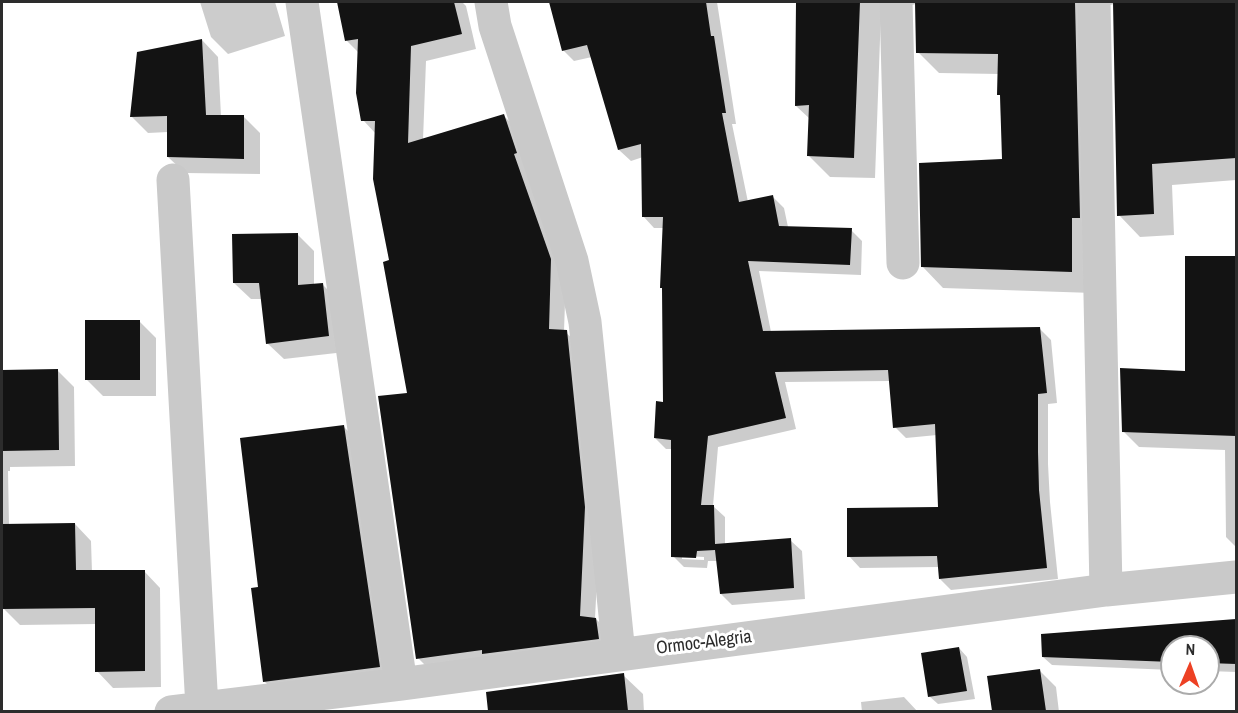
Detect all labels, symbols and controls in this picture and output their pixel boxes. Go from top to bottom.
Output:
street label: Ormoc-Alegria [655,626,753,660]
north arrow [1160,635,1220,695]
text: N [1185,638,1196,660]

